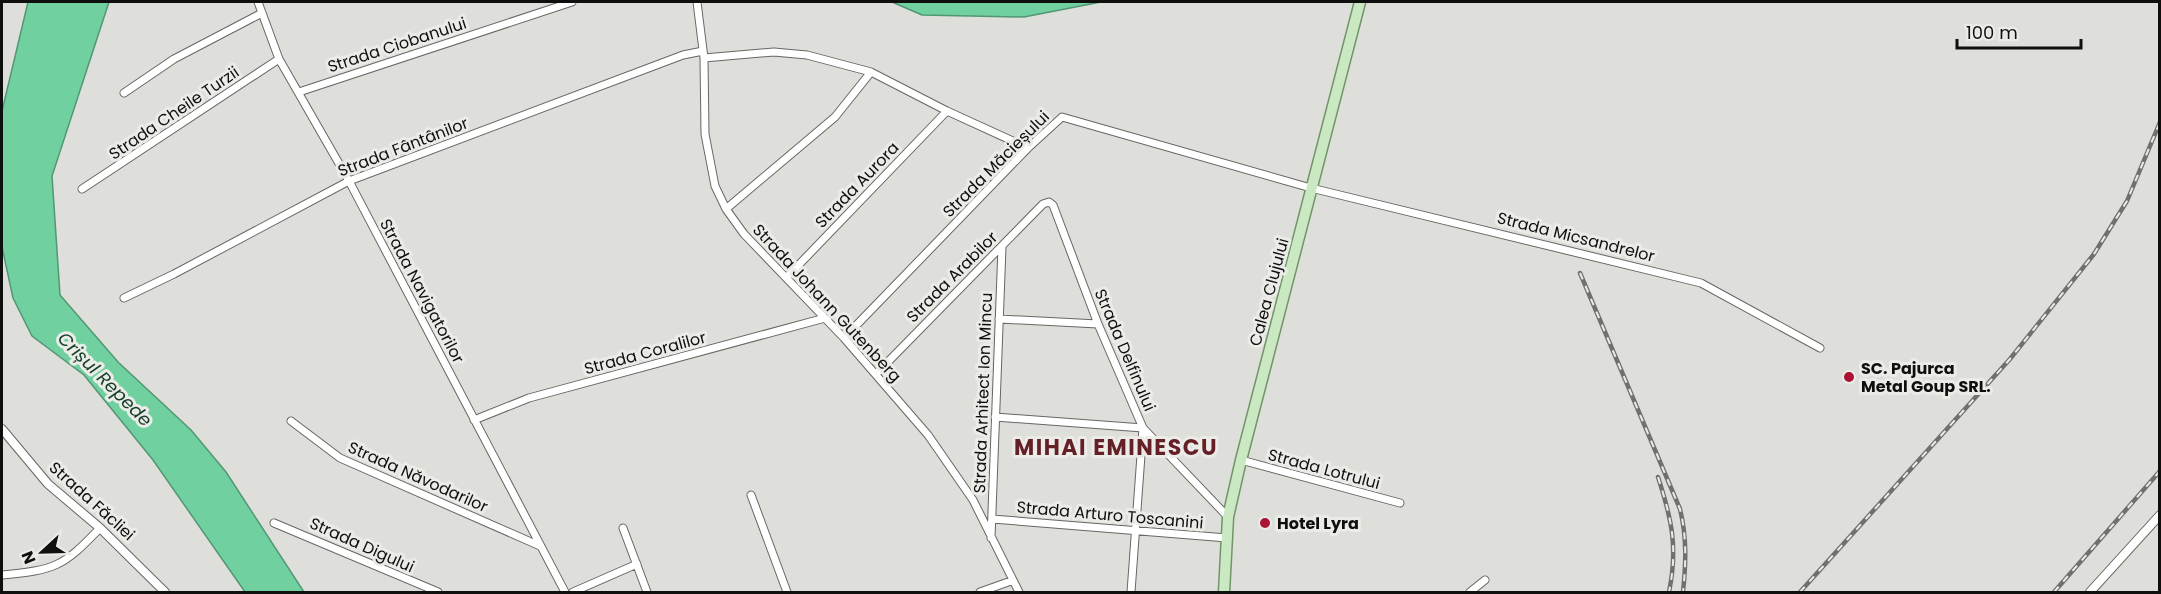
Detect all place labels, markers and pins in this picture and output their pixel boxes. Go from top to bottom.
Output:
place label: SC. Pajurca Metal Goup SRL. [1861,357,1991,398]
marker: SC. Pajurca Metal Goup SRL. [1842,370,1856,384]
place label: Hotel Lyra [1277,512,1359,535]
marker: Hotel Lyra [1258,516,1272,530]

